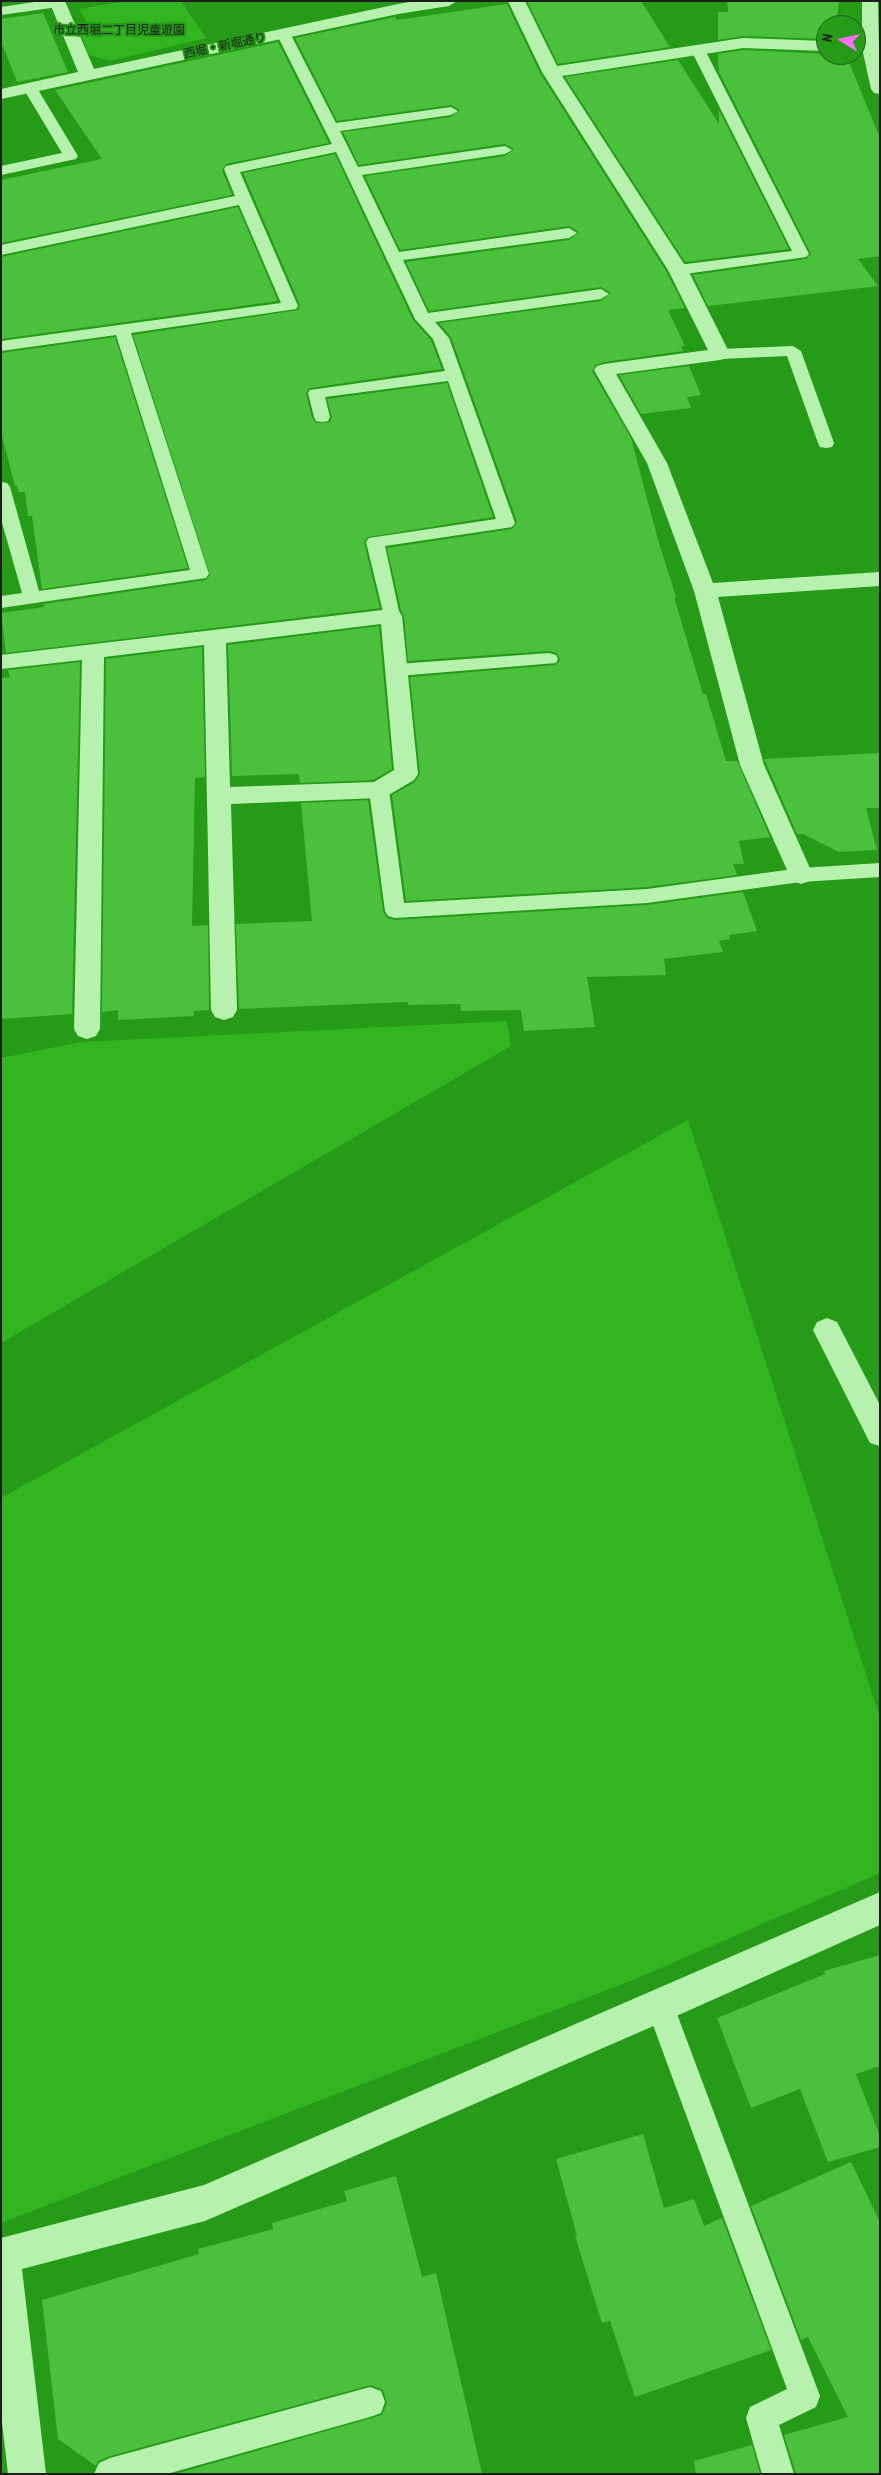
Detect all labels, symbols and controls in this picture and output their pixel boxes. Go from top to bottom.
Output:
north arrow [816,15,866,65]
park label: 市立西堀二丁目児童遊園 [53,24,185,38]
street label: 西堀・新堀通り [182,30,268,62]
text: N [818,33,837,43]

